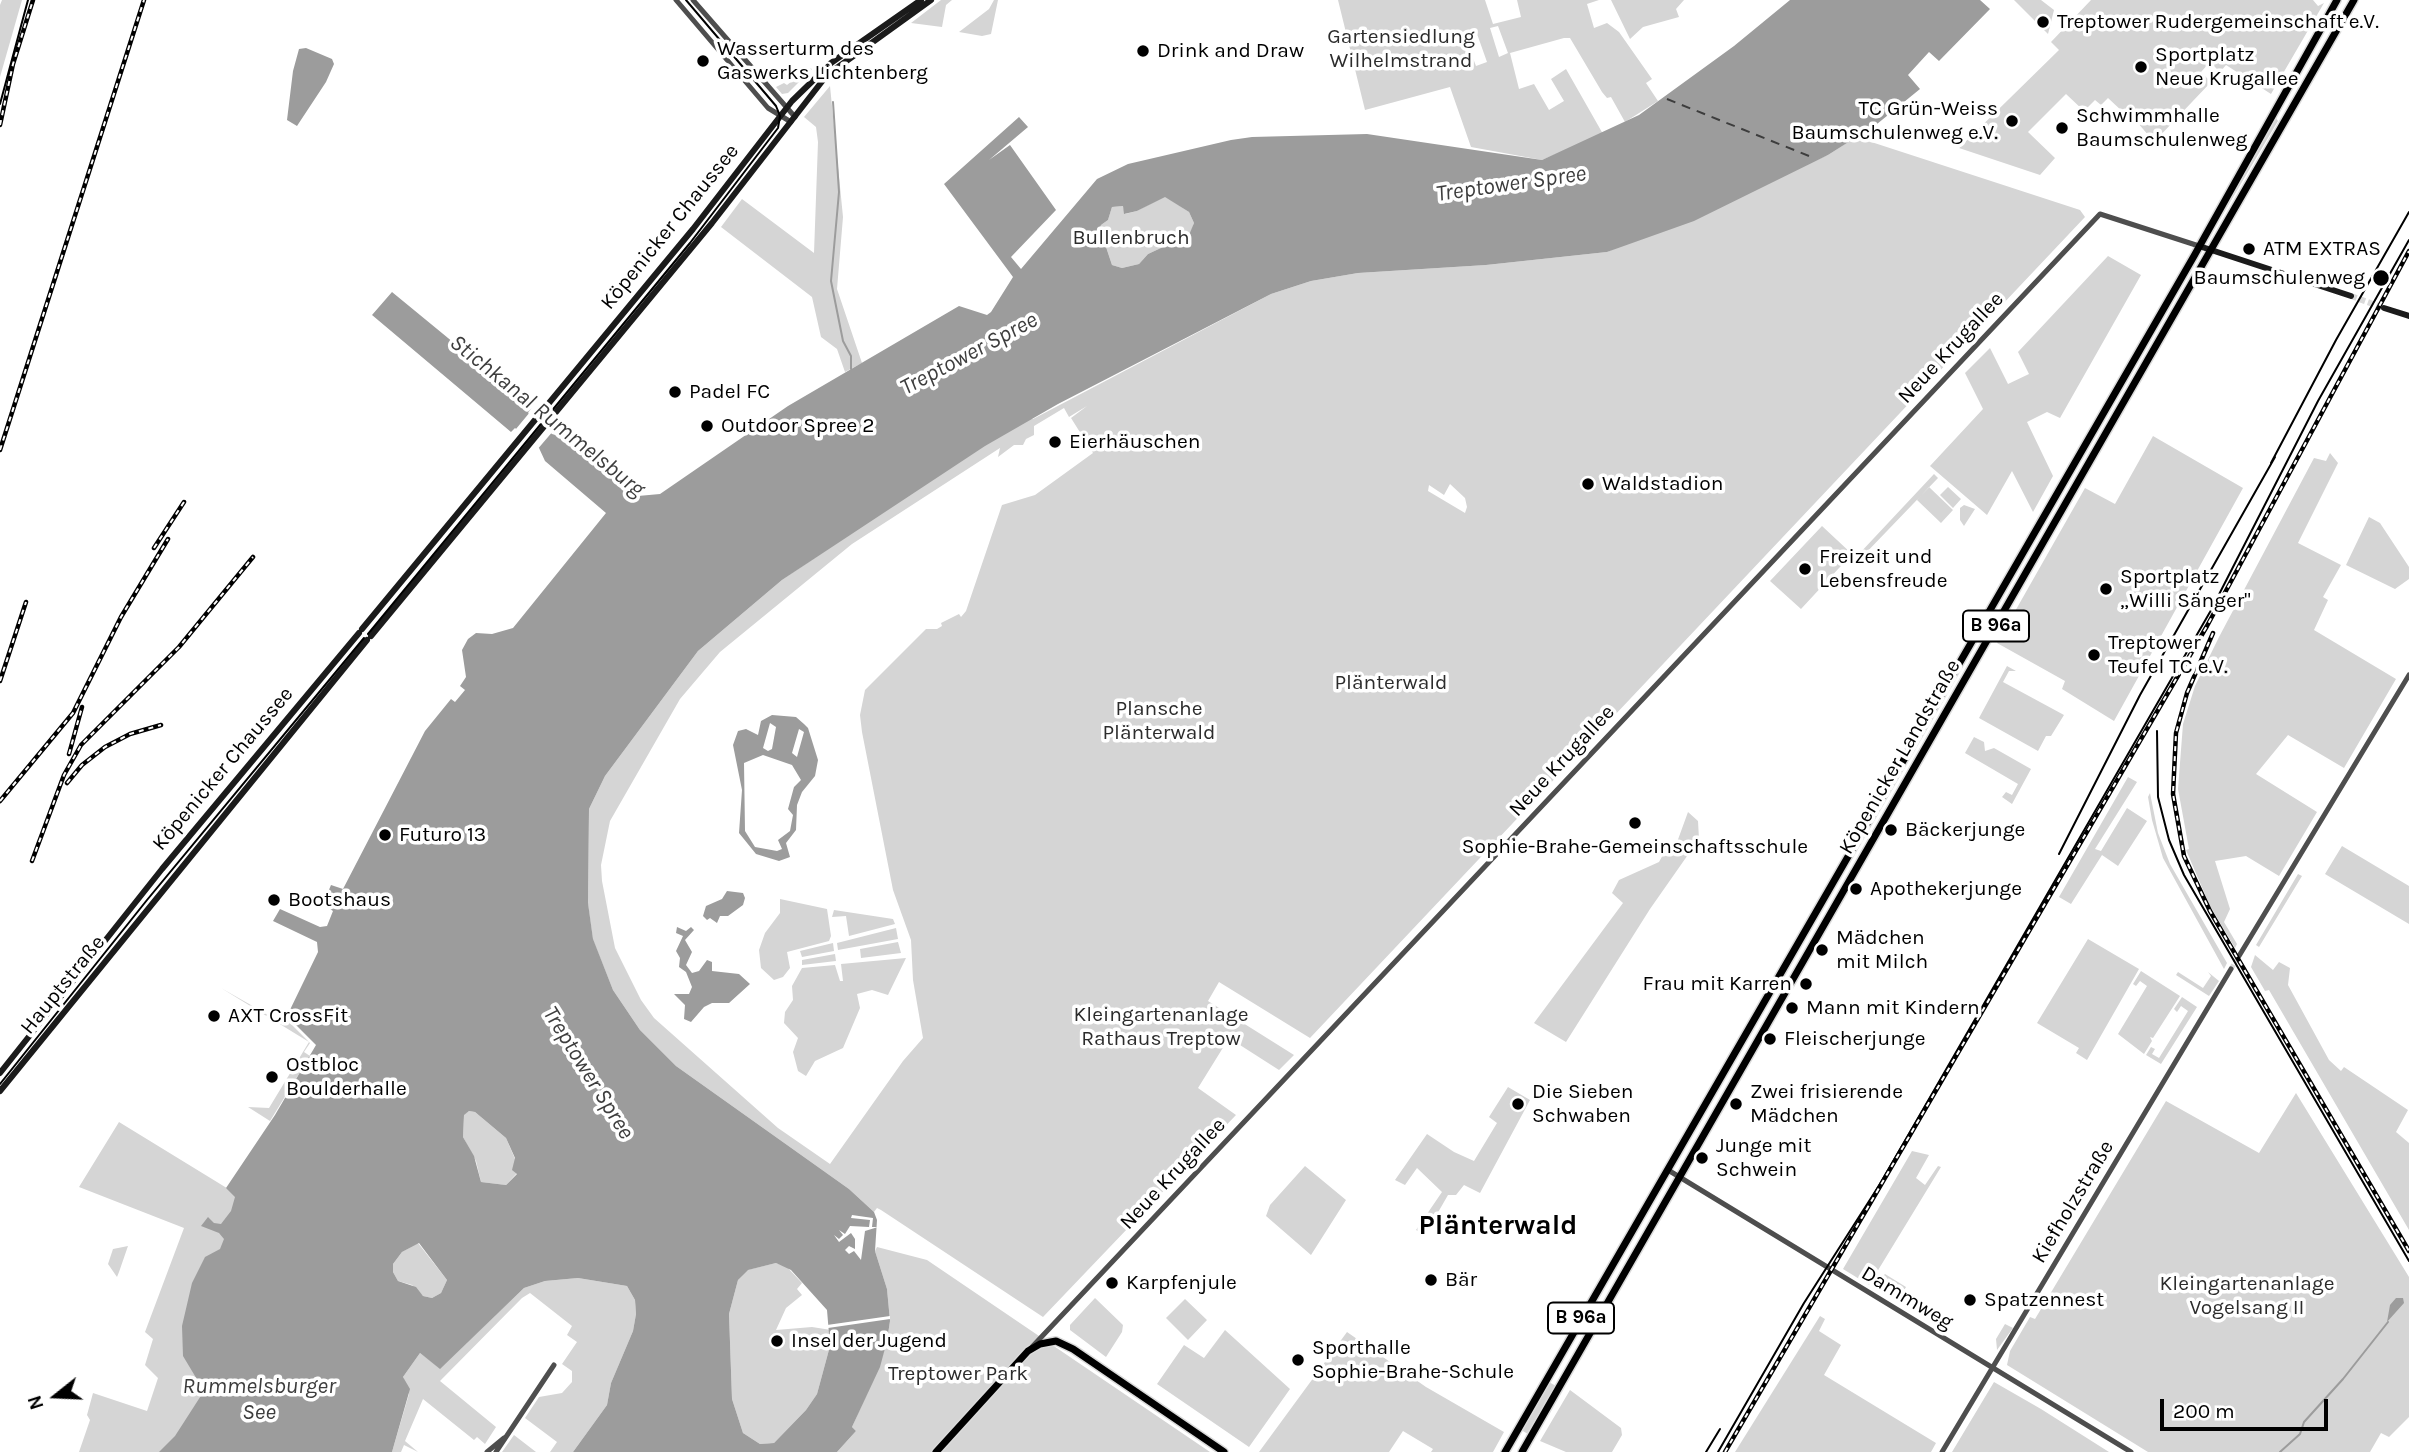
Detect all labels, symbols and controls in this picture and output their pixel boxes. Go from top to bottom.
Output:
place label: Treptower Rudergemeinschaft e.V. [2057,9,2379,35]
marker: Treptower Rudergemeinschaft e.V. [2035,14,2051,30]
park label: Gartensiedlung Wilhelmstrand [1327,24,1475,74]
place label: Wasserturm des Gaswerks Lichtenberg [717,36,928,86]
place label: Drink and Draw [1157,38,1304,64]
place label: Sportplatz Neue Krugallee [2155,42,2298,92]
marker: Drink and Draw [1135,43,1151,59]
marker: Wasserturm des Gaswerks Lichtenberg [695,53,711,69]
marker: Sportplatz Neue Krugallee [2133,59,2149,75]
place label: TC Grün-Weiss Baumschulenweg e.V. [1791,96,1998,146]
place label: Schwimmhalle Baumschulenweg [2076,103,2247,153]
marker: TC Grün-Weiss Baumschulenweg e.V. [2004,113,2020,129]
marker: Schwimmhalle Baumschulenweg [2054,120,2070,136]
street label: Köpenicker Chaussee [595,139,745,315]
water label: Treptower Spree [1434,160,1588,208]
park label: Bullenbruch [1072,225,1190,251]
place label: ATM EXTRAS [2263,236,2381,262]
marker: ATM EXTRAS [2241,241,2257,257]
place label: Baumschulenweg [2194,265,2365,291]
marker: Baumschulenweg [2371,268,2391,288]
street label: Neue Krugallee [1893,287,2009,409]
water label: Treptower Spree [896,306,1042,402]
water label: Stichkanal Rummelsburg [444,329,650,503]
place label: Padel FC [689,379,770,405]
marker: Padel FC [667,384,683,400]
place label: Outdoor Spree 2 [721,413,874,439]
marker: Outdoor Spree 2 [699,418,715,434]
place label: Eierhäuschen [1069,429,1200,455]
marker: Eierhäuschen [1047,434,1063,450]
place label: Waldstadion [1602,471,1723,497]
marker: Waldstadion [1580,476,1596,492]
place label: Freizeit und Lebensfreude [1819,544,1947,594]
marker: Freizeit und Lebensfreude [1797,561,1813,577]
place label: Sportplatz „Willi Sänger" [2120,564,2251,614]
marker: Sportplatz „Willi Sänger" [2098,581,2114,597]
road number: B 96a [1963,610,2029,642]
place label: Treptower Teufel TC e.V. [2108,630,2228,680]
marker: Treptower Teufel TC e.V. [2086,647,2102,663]
street label: Köpenicker Landstraße [1834,655,1966,859]
park label: Plänterwald [1334,670,1448,696]
street label: Köpenicker Chaussee [147,682,299,856]
park label: Plansche Plänterwald [1102,696,1216,746]
street label: Neue Krugallee [1504,700,1620,822]
marker: Sophie-Brahe-Gemeinschaftsschule [1627,815,1643,831]
place label: Bäckerjunge [1905,817,2025,843]
place label: Futuro 13 [399,822,486,848]
marker: Bäckerjunge [1883,822,1899,838]
marker: Futuro 13 [377,827,393,843]
place label: Sophie-Brahe-Gemeinschaftsschule [1462,834,1808,860]
place label: Apothekerjunge [1870,876,2022,902]
marker: Apothekerjunge [1848,881,1864,897]
place label: Bootshaus [288,887,391,913]
marker: Bootshaus [266,892,282,908]
place label: Mädchen mit Milch [1836,925,1928,975]
street label: Hauptstraße [15,930,111,1040]
marker: Mädchen mit Milch [1814,942,1830,958]
place label: Frau mit Karren [1642,971,1792,997]
marker: Frau mit Karren [1798,976,1814,992]
place label: Mann mit Kindern [1806,995,1980,1021]
marker: Mann mit Kindern [1784,1000,1800,1016]
water label: Treptower Spree [536,1002,640,1144]
park label: Kleingartenanlage Rathaus Treptow [1073,1002,1249,1052]
place label: AXT CrossFit [228,1003,348,1029]
marker: AXT CrossFit [206,1008,222,1024]
place label: Fleischerjunge [1784,1026,1925,1052]
marker: Fleischerjunge [1762,1031,1778,1047]
place label: Ostbloc Boulderhalle [286,1052,407,1102]
marker: Ostbloc Boulderhalle [264,1069,280,1085]
place label: Die Sieben Schwaben [1532,1079,1634,1129]
place label: Zwei frisierende Mädchen [1750,1079,1903,1129]
marker: Die Sieben Schwaben [1510,1096,1526,1112]
marker: Zwei frisierende Mädchen [1728,1096,1744,1112]
street label: Neue Krugallee [1115,1113,1231,1235]
place label: Junge mit Schwein [1716,1133,1811,1183]
street label: Kiefholzstraße [2026,1136,2120,1268]
marker: Junge mit Schwein [1694,1150,1710,1166]
district label: Plänterwald [1419,1209,1577,1243]
street label: Dammweg [1857,1261,1957,1335]
place label: Bär [1445,1267,1477,1293]
place label: Karpfenjule [1126,1270,1237,1296]
park label: Kleingartenanlage Vogelsang II [2159,1271,2335,1321]
marker: Bär [1423,1272,1439,1288]
marker: Karpfenjule [1104,1275,1120,1291]
place label: Spatzennest [1984,1287,2104,1313]
marker: Spatzennest [1962,1292,1978,1308]
road number: B 96a [1548,1302,1614,1334]
place label: Insel der Jugend [791,1328,947,1354]
marker: Insel der Jugend [769,1333,785,1349]
place label: Sporthalle Sophie-Brahe-Schule [1312,1335,1514,1385]
marker: Sporthalle Sophie-Brahe-Schule [1290,1352,1306,1368]
north arrow [21,1361,91,1431]
park label: Treptower Park [888,1361,1028,1387]
water label: Rummelsburger See [182,1372,336,1426]
scale bar [2164,1386,2332,1430]
text: N [23,1393,49,1412]
text: 200 m [2173,1399,2235,1423]

